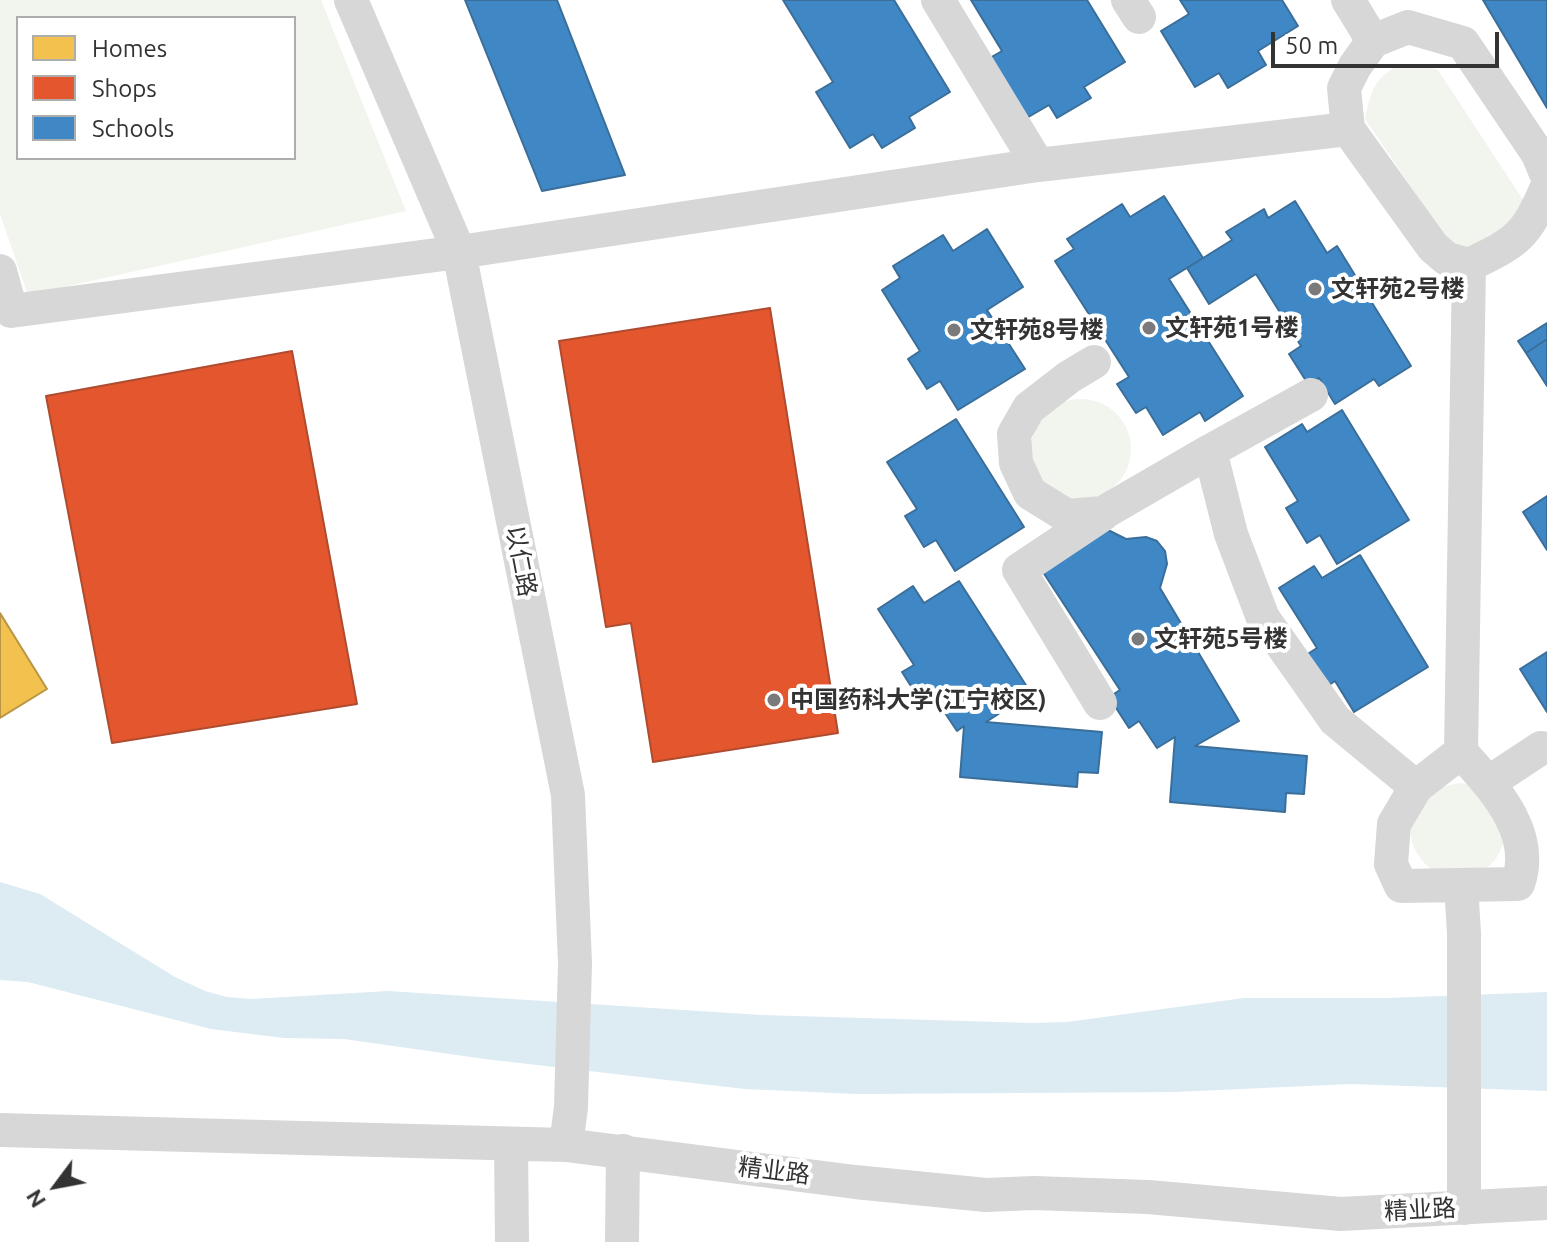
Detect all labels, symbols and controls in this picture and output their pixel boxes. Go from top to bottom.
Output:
legend [16,16,296,160]
scale bar [1275,16,1503,66]
text: 50 m [1285,32,1338,59]
text: Homes [92,35,167,62]
text: Shops [92,75,157,102]
text: Schools [92,115,174,142]
place label: 文轩苑2号楼 [1331,275,1465,303]
marker: 文轩苑2号楼 [1306,280,1324,298]
place label: 文轩苑1号楼 [1165,314,1299,342]
place label: 文轩苑8号楼 [970,316,1104,344]
marker: 文轩苑1号楼 [1140,319,1158,337]
marker: 文轩苑8号楼 [945,321,963,339]
street label: 以仁路 [500,523,542,599]
place label: 文轩苑5号楼 [1154,625,1288,653]
marker: 文轩苑5号楼 [1129,630,1147,648]
place label: 中国药科大学(江宁校区) [790,686,1047,714]
marker: 中国药科大学(江宁校区) [765,691,783,709]
north arrow [16,1146,96,1226]
street label: 精业路 [737,1152,811,1190]
text: N [20,1185,50,1213]
street label: 精业路 [1383,1194,1457,1226]

